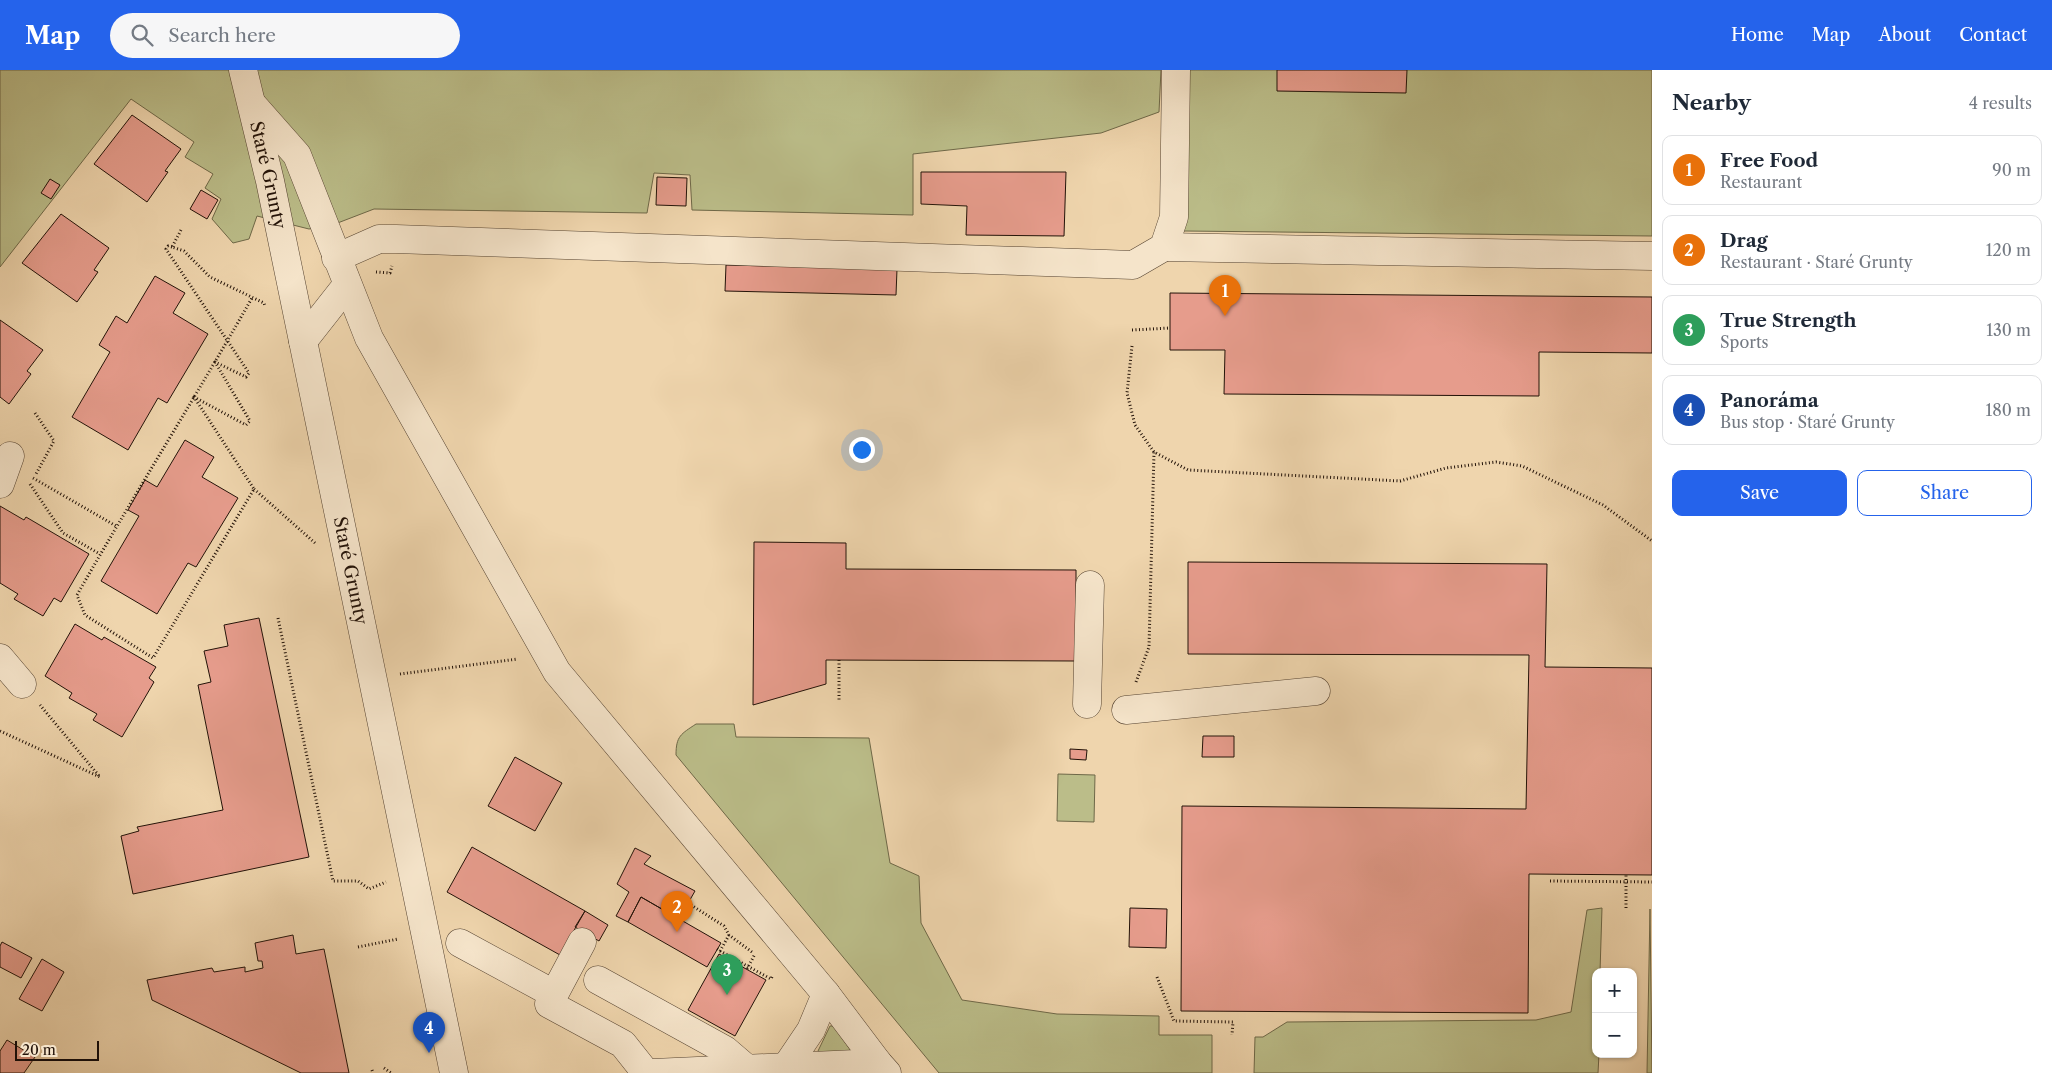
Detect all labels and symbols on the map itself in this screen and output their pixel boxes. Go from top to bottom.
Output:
street label: Staré Grunty [245,119,291,232]
pin: 1 [1209,275,1241,316]
your location [849,437,875,463]
street label: Staré Grunty [328,515,372,627]
pin: 2 [661,891,693,932]
pin: 3 [711,954,743,995]
pin: 4 [413,1012,445,1053]
scale bar [15,1038,99,1061]

